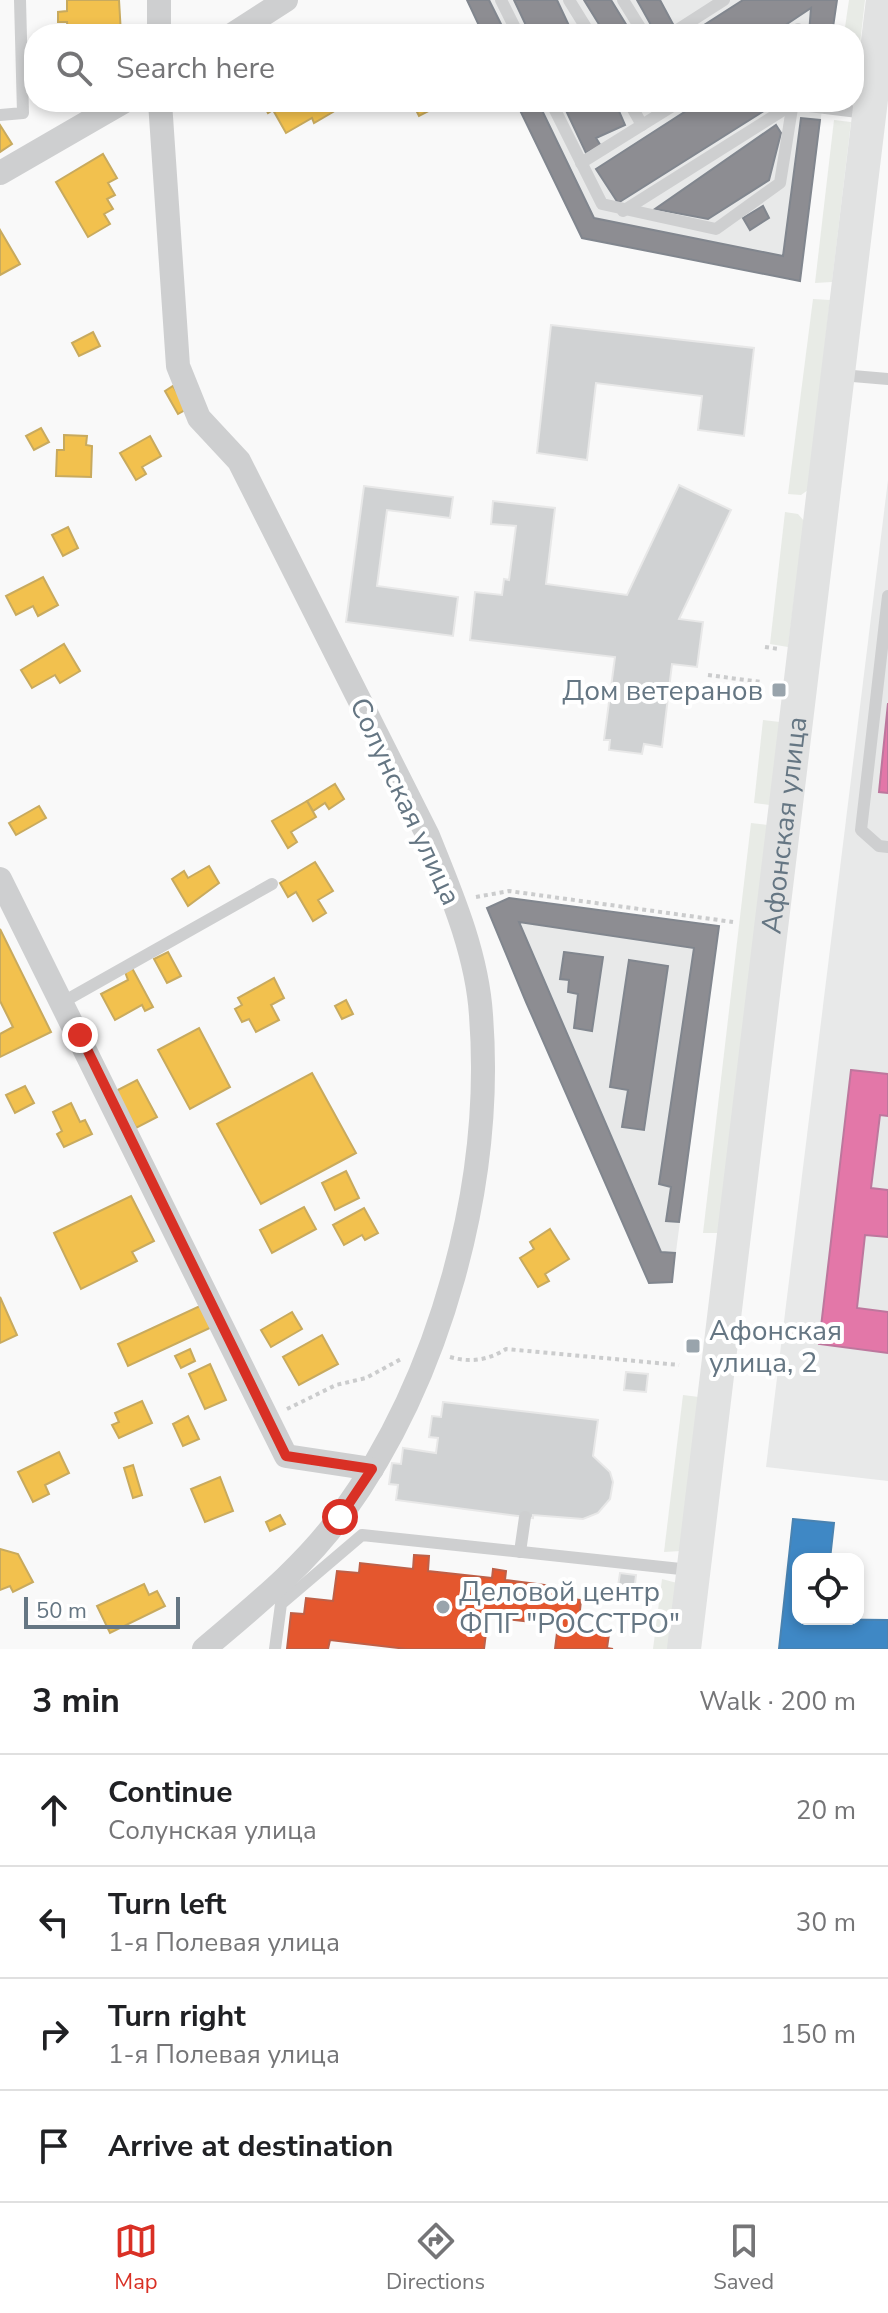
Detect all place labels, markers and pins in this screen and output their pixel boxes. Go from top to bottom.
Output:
place label: Дом ветеранов [562,672,763,710]
marker: Дом ветеранов [770,681,788,699]
place label: Афонская улица, 2 [709,1312,842,1382]
marker: Афонская улица, 2 [684,1337,702,1355]
place label: Деловой центр ФПГ "РОССТРО" [459,1573,680,1643]
marker: Деловой центр ФПГ "РОССТРО" [434,1598,452,1616]

